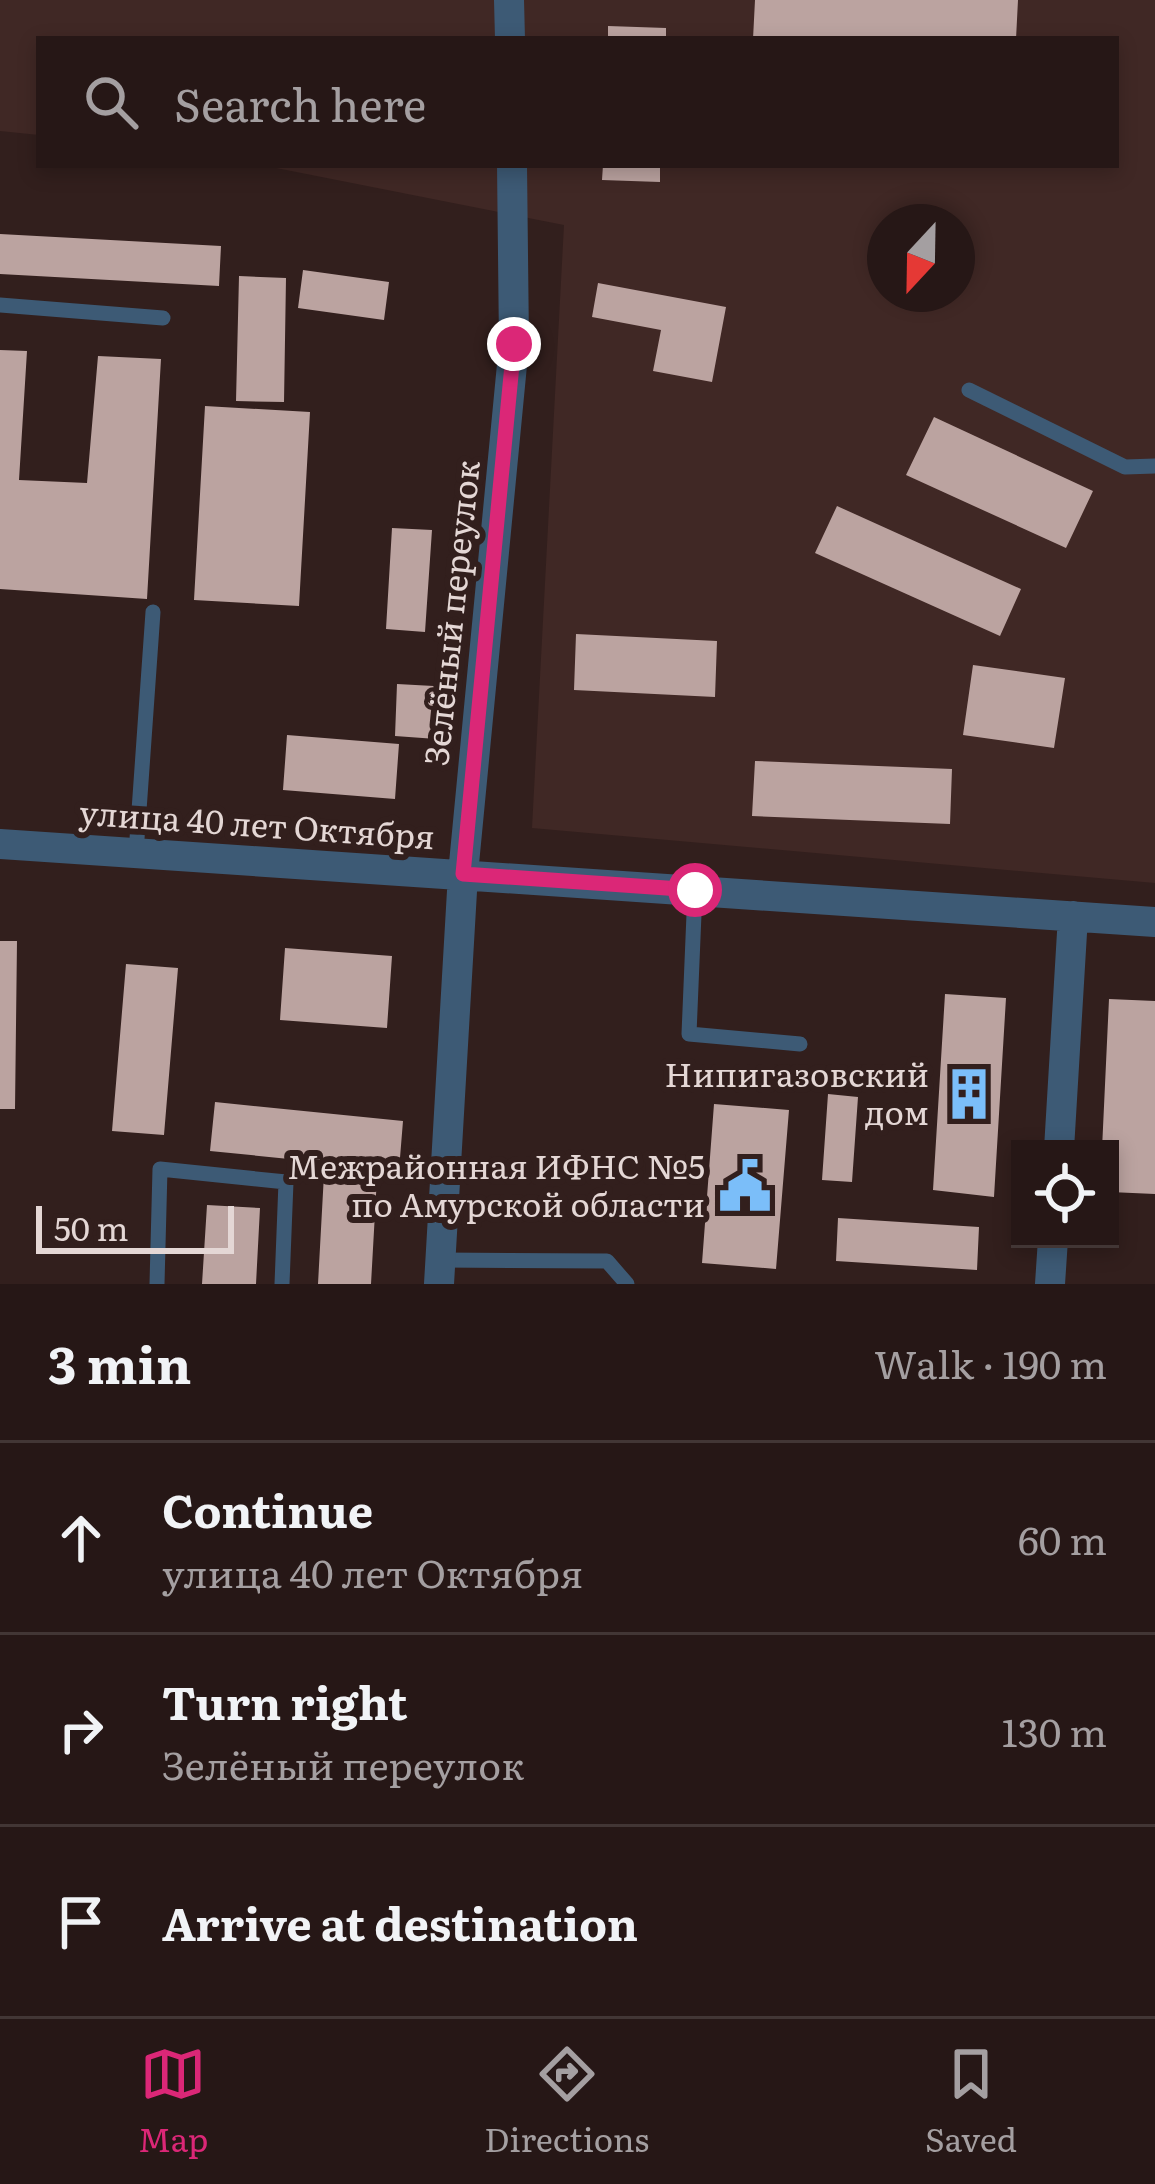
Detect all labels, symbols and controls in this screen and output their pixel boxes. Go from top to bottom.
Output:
search box [36,36,1119,168]
icon: search [78,69,144,135]
text: Search here [174,69,426,136]
north arrow [867,204,975,312]
route end [487,317,541,371]
street label: Зелёный переулок [409,457,490,768]
street label: улица 40 лет Октября [78,786,437,859]
route start [668,863,722,917]
place label: Нипигазовский дом [665,1048,929,1135]
building icon: Нипигазовский дом [940,1065,998,1123]
place label: Межрайонная ИФНС №5 по Амурской области [287,1140,705,1227]
map controls [1011,1140,1119,1248]
button: locate [1011,1140,1119,1248]
public building icon: Межрайонная ИФНС №5 по Амурской области [716,1157,774,1215]
scale bar [36,1200,234,1253]
text: 50 m [54,1202,128,1251]
text: 3 min [48,1324,192,1400]
text: Walk · 190 m [874,1333,1107,1391]
text: Continue [162,1475,373,1542]
icon: ahead [48,1505,114,1571]
text: 60 m [1018,1509,1107,1567]
text: улица 40 лет Октября [162,1542,583,1600]
text: Turn right [162,1667,408,1734]
icon: right [48,1697,114,1763]
text: 130 m [1002,1701,1107,1759]
text: Зелёный переулок [162,1734,524,1792]
text: Arrive at destination [162,1888,638,1955]
icon: arrive [48,1889,114,1955]
tab: Map [138,2041,208,2162]
tab: Directions [484,2041,649,2162]
tab: Saved [925,2041,1017,2162]

